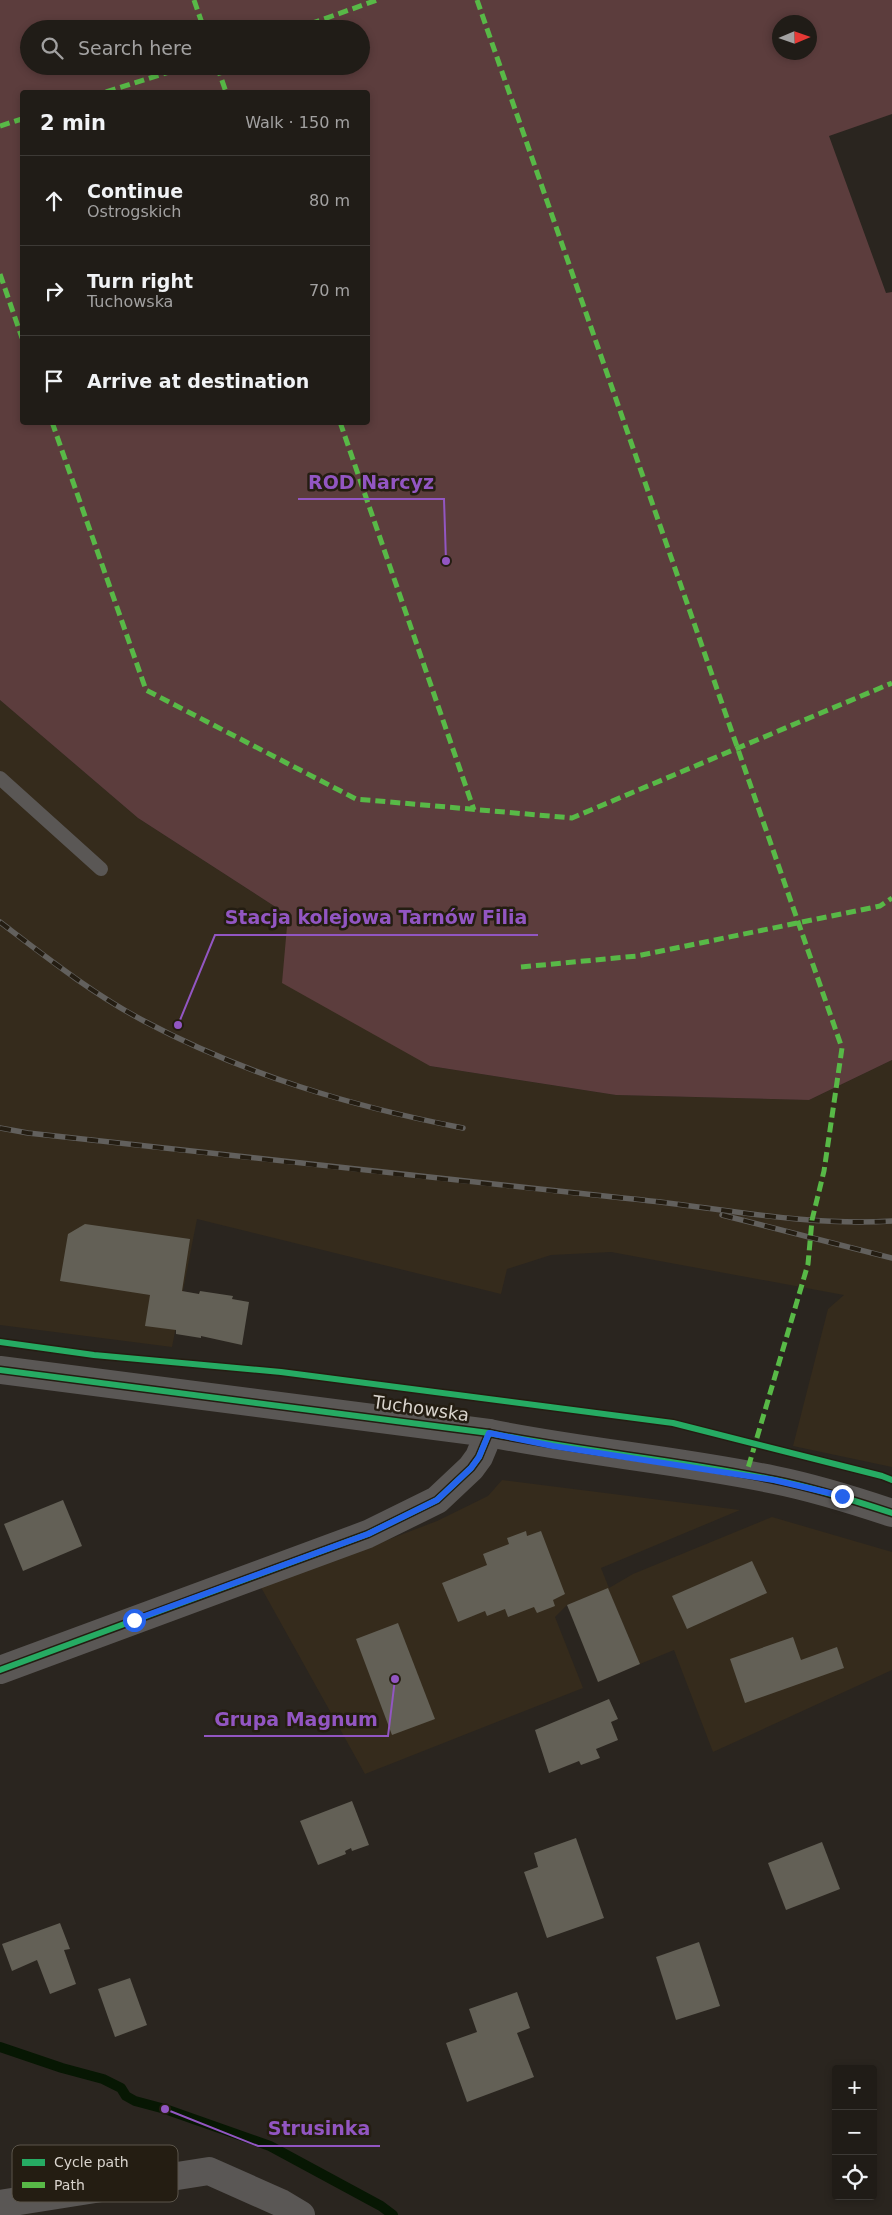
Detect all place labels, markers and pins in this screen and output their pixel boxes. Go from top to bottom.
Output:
callout: ROD Narcyz [298,465,444,499]
callout: Stacja kolejowa Tarnów Filia [215,901,538,935]
callout: Grupa Magnum [204,1702,388,1736]
callout: Strusinka [258,2112,380,2146]

